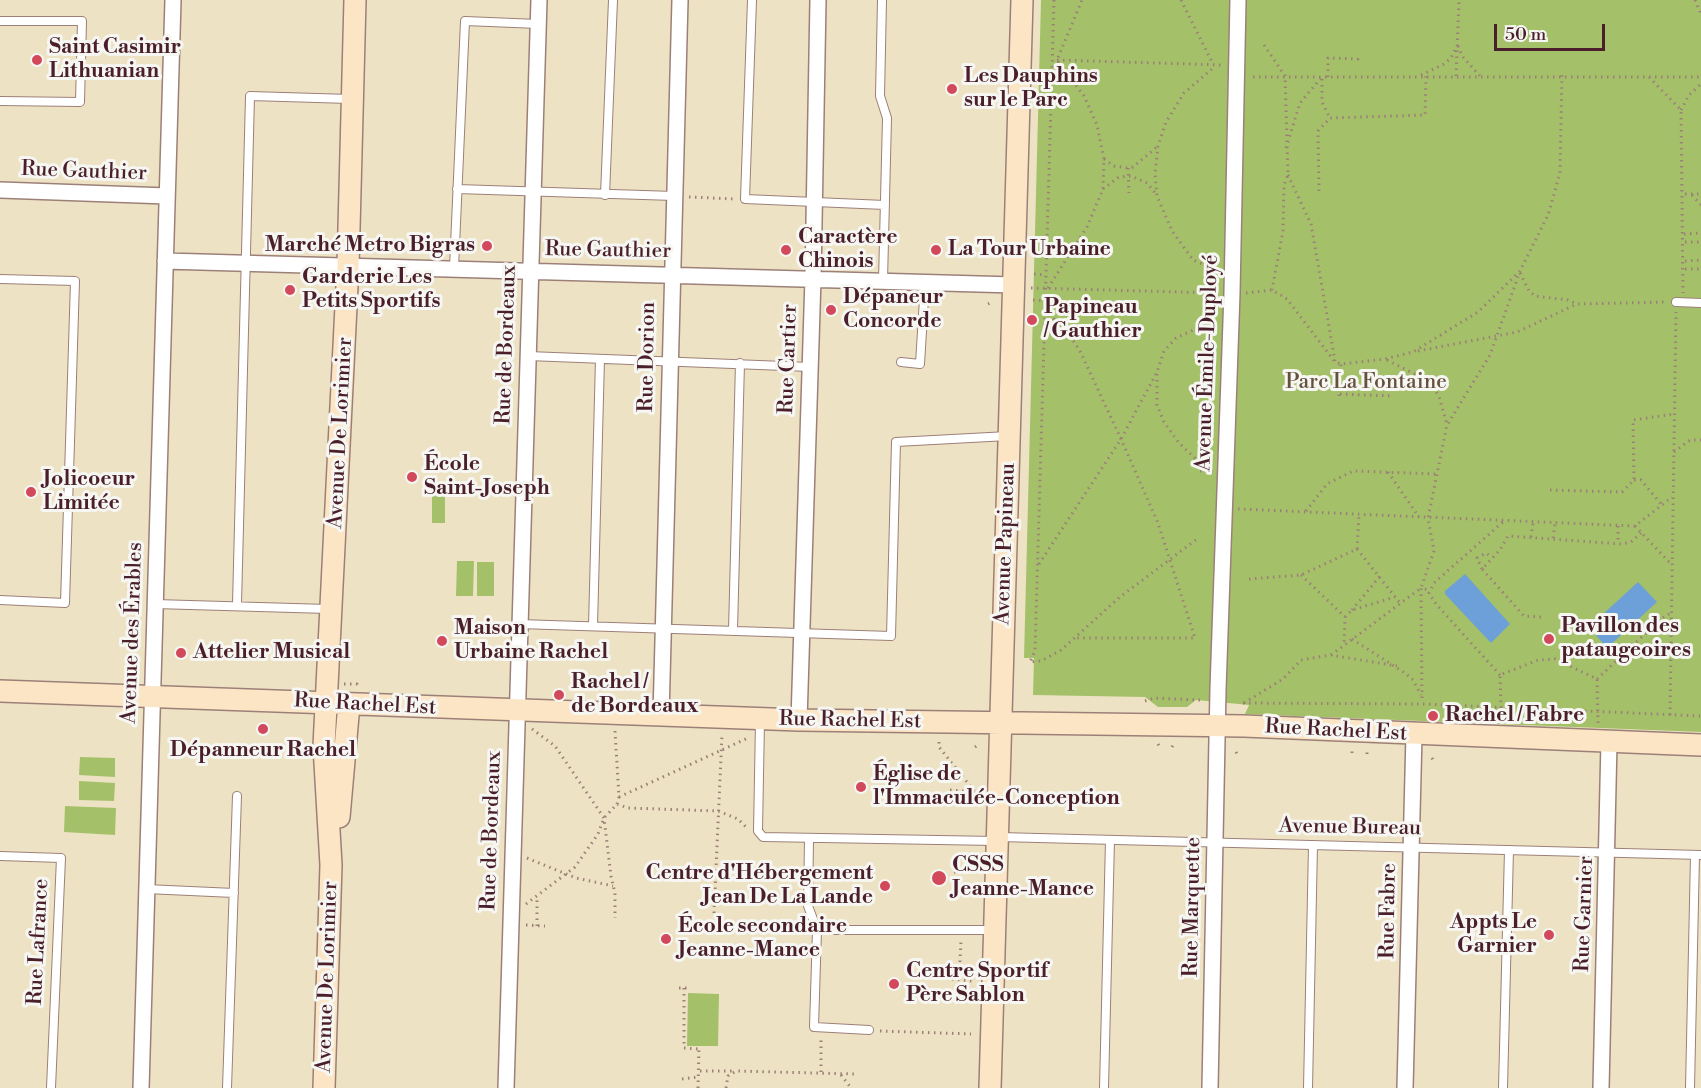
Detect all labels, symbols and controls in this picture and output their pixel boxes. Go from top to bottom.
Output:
scale bar [1497,12,1608,50]
text: 50 m [1505,23,1546,46]
place label: Saint Casimir Lithuanian [49,35,181,85]
marker: Saint Casimir Lithuanian [30,53,44,67]
place label: Les Dauphins sur le Parc [964,64,1098,114]
marker: Les Dauphins sur le Parc [945,82,959,96]
street label: Rue Gauthier [20,157,148,187]
place label: Caractère Chinois [798,225,897,275]
place label: Marché Metro Bigras [265,233,475,259]
street label: Rue Gauthier [545,237,671,265]
place label: La Tour Urbaine [948,237,1111,263]
marker: Marché Metro Bigras [480,239,494,253]
marker: Caractère Chinois [779,243,793,257]
marker: La Tour Urbaine [929,243,943,257]
street label: Avenue Émile-Duployé [1192,254,1224,472]
place label: Garderie Les Petits Sportifs [302,265,440,315]
street label: Rue de Bordeaux [492,265,522,425]
marker: Garderie Les Petits Sportifs [283,283,297,297]
place label: Dépaneur Concorde [843,285,943,335]
place label: Papineau / Gauthier [1044,295,1142,345]
street label: Rue Dorion [634,302,662,412]
marker: Dépaneur Concorde [824,303,838,317]
street label: Rue Cartier [774,304,804,414]
marker: Papineau / Gauthier [1025,313,1039,327]
street label: Avenue De Lorimier [323,337,359,529]
park label: Parc La Fontaine [1285,370,1447,396]
place label: École Saint-Joseph [424,452,550,502]
street label: Avenue Papineau [991,462,1021,626]
place label: Jolicoeur Limitée [43,467,135,517]
marker: École Saint-Joseph [405,470,419,484]
marker: Jolicoeur Limitée [24,485,38,499]
street label: Avenue des Érables [117,542,149,724]
place label: Pavillon des pataugeoires [1561,614,1691,664]
place label: Maison Urbaine Rachel [454,616,608,666]
marker: Pavillon des pataugeoires [1542,632,1556,646]
marker: Maison Urbaine Rachel [435,634,449,648]
place label: Attelier Musical [193,640,350,666]
marker: Attelier Musical [174,646,188,660]
place label: Rachel / de Bordeaux [571,670,698,720]
marker: Rachel / de Bordeaux [552,688,566,702]
street label: Rue Rachel Est [293,689,437,721]
place label: Rachel / Fabre [1445,703,1584,729]
street label: Rue Rachel Est [779,707,921,735]
marker: Rachel / Fabre [1426,709,1440,723]
street label: Rue Rachel Est [1264,715,1408,747]
marker: Dépanneur Rachel [256,722,270,736]
place label: Dépanneur Rachel [170,738,356,764]
street label: Rue de Bordeaux [477,751,507,911]
place label: Église de l'Immaculée-Conception [873,762,1120,812]
marker: Église de l'Immaculée-Conception [854,780,868,794]
street label: Avenue Bureau [1279,814,1421,842]
street label: Rue Marquette [1179,837,1207,977]
place label: CSSS Jeanne-Mance [952,853,1094,903]
street label: Rue Garnier [1570,856,1600,972]
place label: Centre d'Hébergement Jean De La Lande [646,861,873,911]
street label: Rue Fabre [1376,863,1402,959]
marker: CSSS Jeanne-Mance [930,869,948,887]
street label: Rue Lafrance [23,878,55,1006]
marker: Centre d'Hébergement Jean De La Lande [878,879,892,893]
street label: Avenue De Lorimier [312,881,344,1073]
place label: Appts Le Garnier [1450,910,1537,960]
place label: École secondaire Jeanne-Mance [678,914,847,964]
marker: Appts Le Garnier [1542,928,1556,942]
marker: École secondaire Jeanne-Mance [659,932,673,946]
place label: Centre Sportif Père Sablon [906,959,1048,1009]
marker: Centre Sportif Père Sablon [887,977,901,991]

